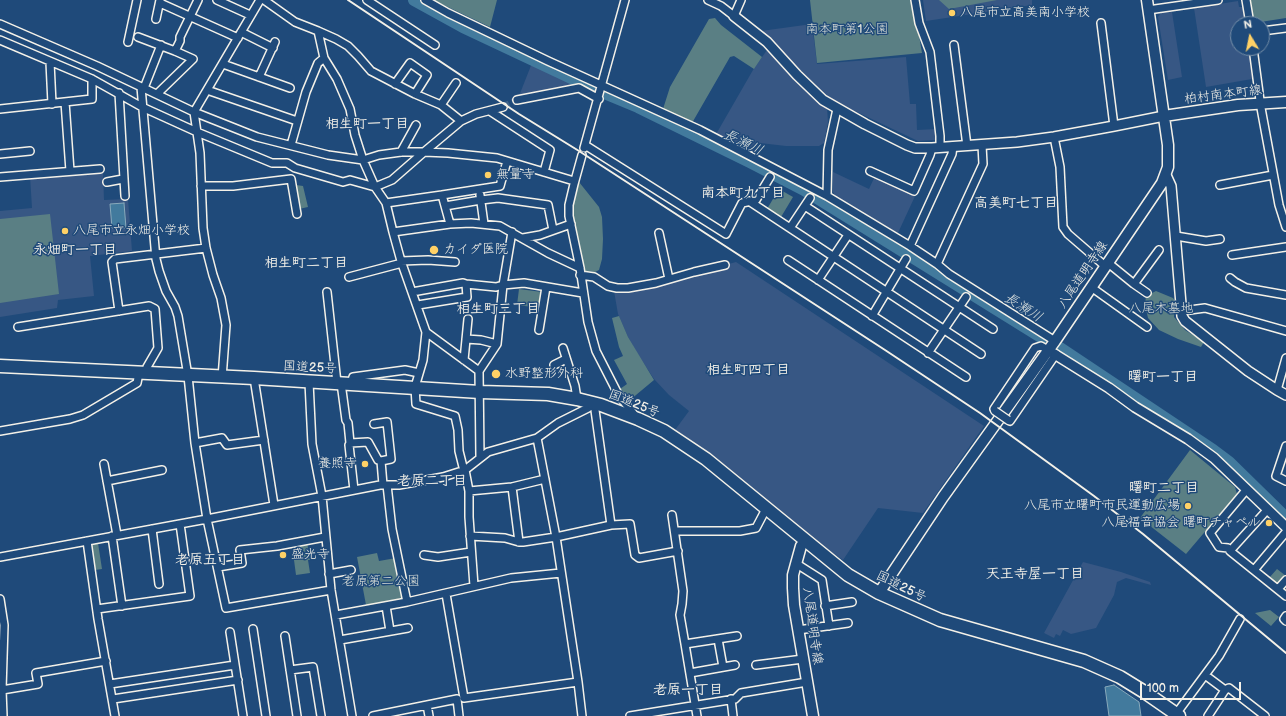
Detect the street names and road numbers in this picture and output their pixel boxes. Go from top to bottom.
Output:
street label: 柏村南本町線 [1183,83,1263,107]
street label: 八尾道明寺線 [1055,238,1111,312]
street label: 国道25号 [283,359,337,377]
street label: 国道25号 [606,387,662,421]
street label: 国道25号 [873,568,929,606]
street label: 八尾道明寺線 [799,586,825,666]

